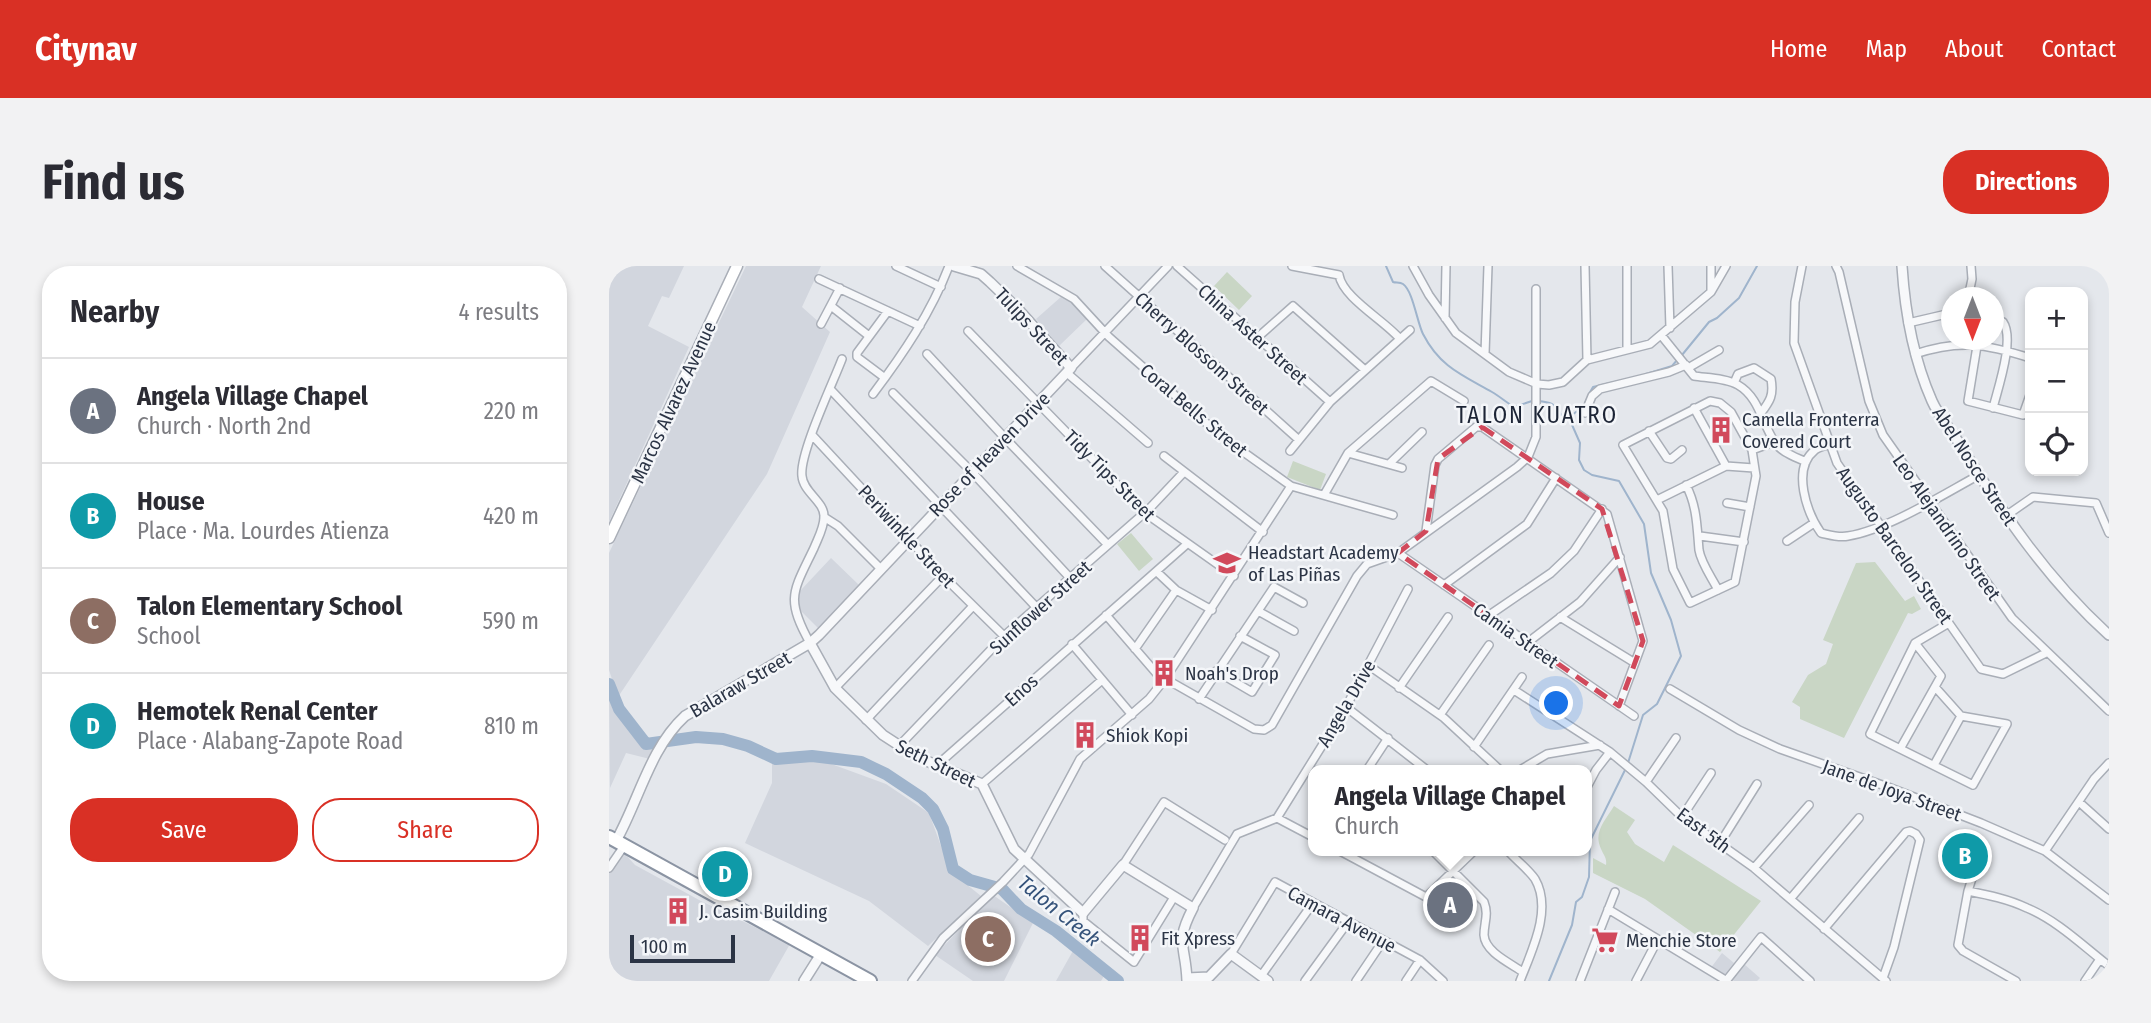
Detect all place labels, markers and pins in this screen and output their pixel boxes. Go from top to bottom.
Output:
place label: Camella Fronterra Covered Court [1742,408,1880,453]
building icon: Camella Fronterra Covered Court [1706,415,1736,445]
place label: Headstart Academy of Las Piñas [1248,541,1399,586]
school or university icon: Headstart Academy of Las Piñas [1212,548,1242,578]
building icon: Noah's Drop [1149,658,1179,688]
place label: Noah's Drop [1185,662,1279,685]
building icon: Shiok Kopi [1070,720,1100,750]
place label: Shiok Kopi [1106,724,1188,747]
pin: B [1942,830,1988,882]
pin: D [702,848,748,900]
pin: A [1427,879,1473,931]
building icon: J. Casim Building [663,896,693,926]
place label: J. Casim Building [699,900,827,923]
pin: C [965,913,1011,965]
building icon: Fit Xpress [1125,923,1155,953]
supermarket icon: Menchie Store [1590,925,1620,955]
place label: Fit Xpress [1161,927,1235,950]
place label: Menchie Store [1626,929,1737,952]

